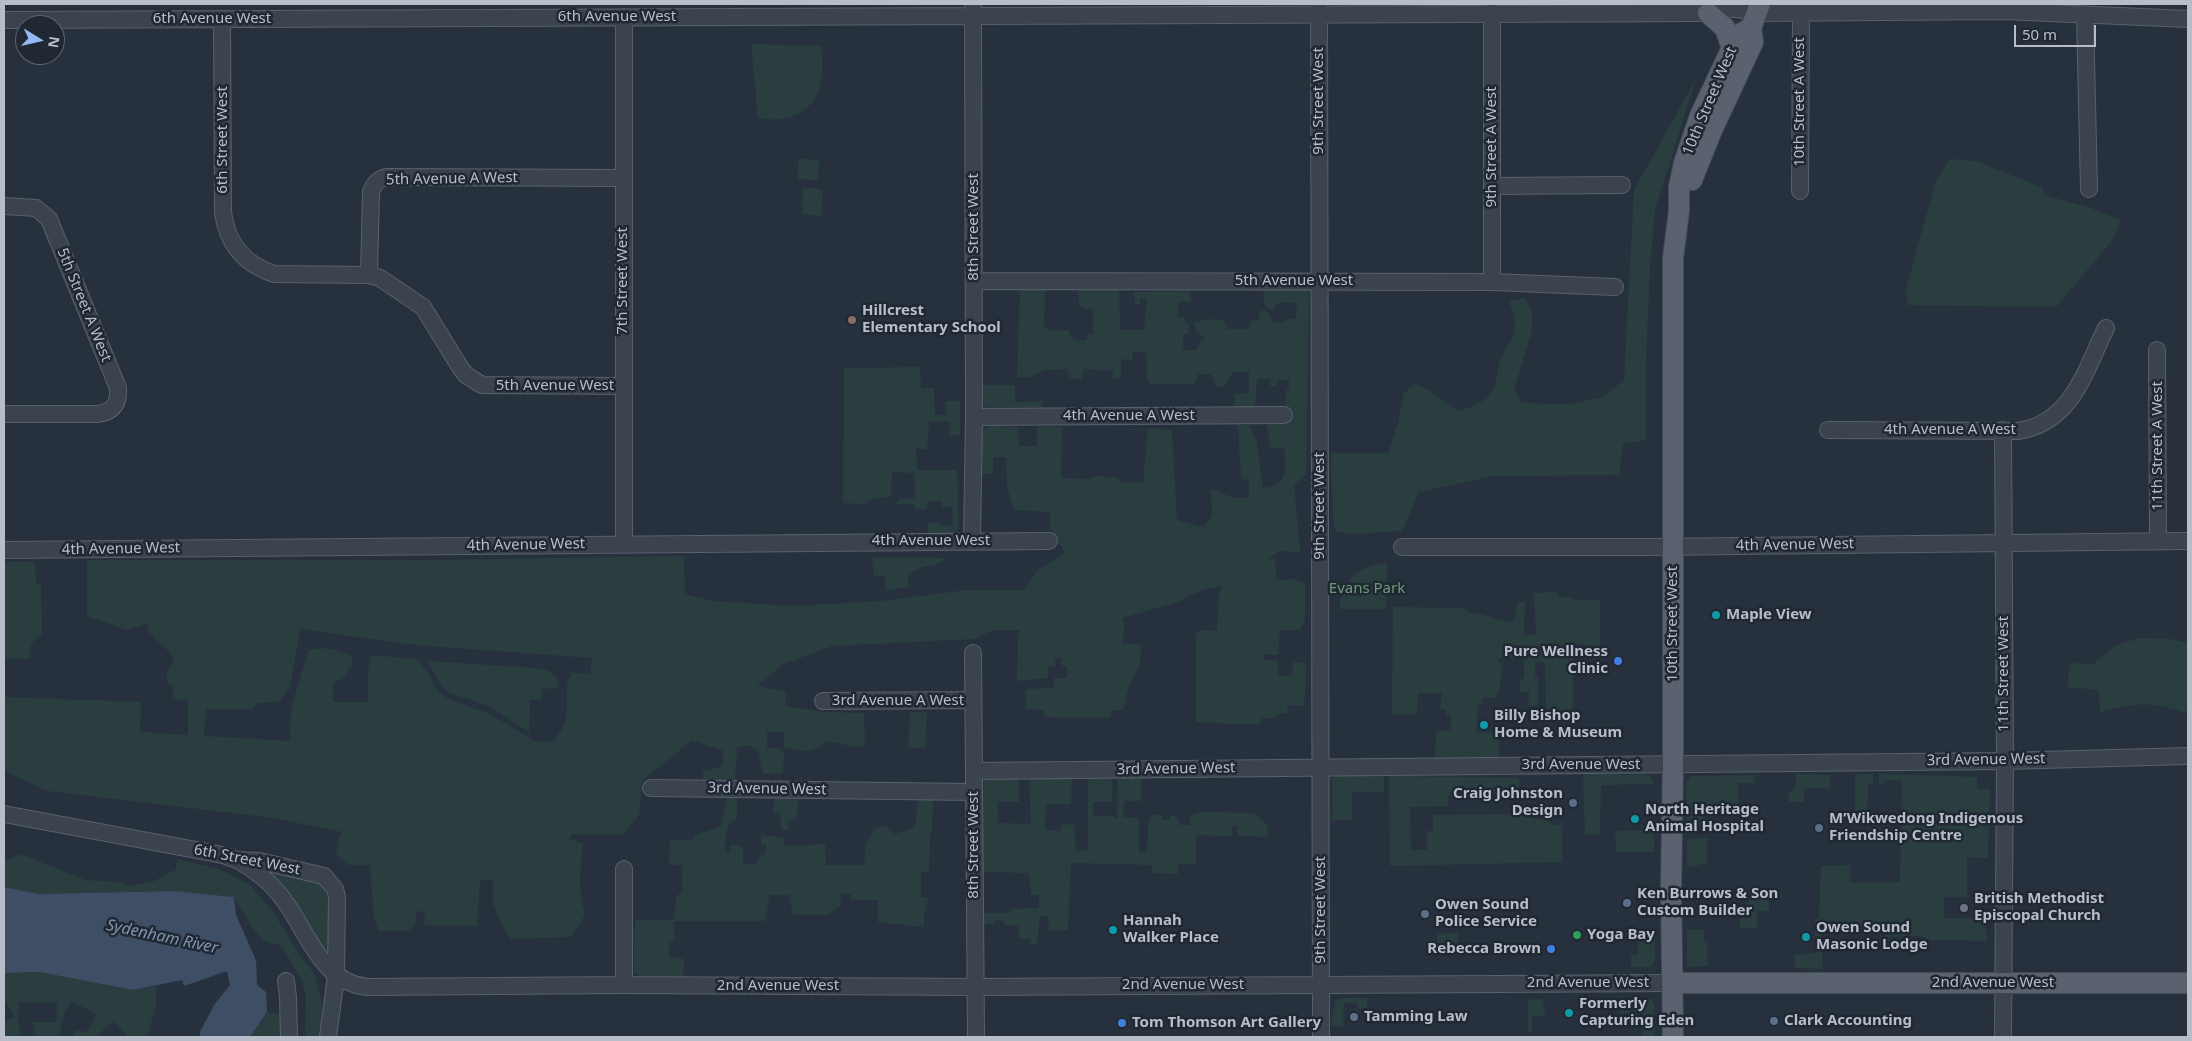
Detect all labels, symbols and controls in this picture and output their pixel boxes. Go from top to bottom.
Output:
street label: 6th Avenue West [558,8,676,26]
street label: 6th Avenue West [153,10,271,28]
north arrow [15,15,65,65]
scale bar [2017,15,2100,47]
text: 50 m [2022,24,2057,44]
text: N [44,35,65,49]
street label: 10th Street A West [1791,37,1809,167]
street label: 10th Street West [1679,44,1741,158]
street label: 9th Street West [1310,47,1328,155]
street label: 6th Street West [214,86,232,194]
street label: 9th Street A West [1483,86,1501,208]
street label: 5th Avenue A West [386,169,518,189]
street label: 8th Street West [965,173,983,281]
street label: 7th Street West [614,227,632,335]
street label: 5th Street A West [53,245,115,365]
street label: 5th Avenue West [1235,272,1353,290]
place label: Hillcrest Elementary School [862,302,1001,337]
marker: Hillcrest Elementary School [846,314,858,326]
street label: 5th Avenue West [496,377,614,395]
street label: 11th Street A West [2149,381,2167,511]
street label: 4th Avenue A West [1063,407,1195,425]
street label: 4th Avenue A West [1884,421,2016,439]
street label: 9th Street West [1311,452,1329,560]
street label: 4th Avenue West [872,532,990,550]
street label: 4th Avenue West [467,535,585,555]
street label: 4th Avenue West [1736,535,1854,555]
street label: 4th Avenue West [62,539,180,559]
street label: 10th Street West [1664,566,1682,682]
park label: Evans Park [1329,580,1405,598]
place label: Maple View [1726,606,1812,624]
marker: Maple View [1710,609,1722,621]
street label: 11th Street West [1995,616,2013,732]
place label: Pure Wellness Clinic [1504,643,1608,678]
marker: Pure Wellness Clinic [1612,655,1624,667]
street label: 3rd Avenue A West [832,692,964,710]
place label: Billy Bishop Home & Museum [1494,707,1622,742]
marker: Billy Bishop Home & Museum [1478,719,1490,731]
street label: 3rd Avenue West [1926,750,2046,770]
street label: 3rd Avenue West [1522,756,1640,774]
street label: 3rd Avenue West [1116,759,1236,779]
street label: 3rd Avenue West [707,779,827,799]
place label: Craig Johnston Design [1453,785,1563,820]
street label: 8th Street West [965,791,983,899]
marker: Craig Johnston Design [1567,797,1579,809]
place label: North Heritage Animal Hospital [1645,801,1764,836]
place label: M’Wikwedong Indigenous Friendship Centre [1829,810,2023,845]
marker: North Heritage Animal Hospital [1629,813,1641,825]
marker: M’Wikwedong Indigenous Friendship Centre [1813,822,1825,834]
street label: 6th Street West [192,841,302,879]
street label: 9th Street West [1312,856,1330,964]
place label: Ken Burrows & Son Custom Builder [1637,885,1778,920]
place label: British Methodist Episcopal Church [1974,890,2104,925]
place label: Owen Sound Police Service [1435,896,1537,931]
marker: Ken Burrows & Son Custom Builder [1621,897,1633,909]
marker: British Methodist Episcopal Church [1958,902,1970,914]
marker: Owen Sound Police Service [1419,908,1431,920]
place label: Hannah Walker Place [1123,912,1219,947]
water label: Sydenham River [104,916,220,958]
place label: Owen Sound Masonic Lodge [1816,919,1928,954]
marker: Hannah Walker Place [1107,924,1119,936]
place label: Yoga Bay [1587,926,1655,944]
marker: Yoga Bay [1571,929,1583,941]
marker: Owen Sound Masonic Lodge [1800,931,1812,943]
place label: Rebecca Brown [1427,940,1541,958]
marker: Rebecca Brown [1545,943,1557,955]
street label: 2nd Avenue West [1527,974,1649,992]
street label: 2nd Avenue West [1932,974,2054,992]
street label: 2nd Avenue West [1122,976,1244,994]
street label: 2nd Avenue West [717,977,839,995]
place label: Formerly Capturing Eden [1579,995,1694,1030]
marker: Formerly Capturing Eden [1563,1007,1575,1019]
place label: Tamming Law [1364,1008,1468,1026]
marker: Tamming Law [1348,1011,1360,1023]
place label: Clark Accounting [1784,1012,1912,1030]
place label: Tom Thomson Art Gallery [1132,1014,1321,1032]
marker: Clark Accounting [1768,1015,1780,1027]
marker: Tom Thomson Art Gallery [1116,1017,1128,1029]

